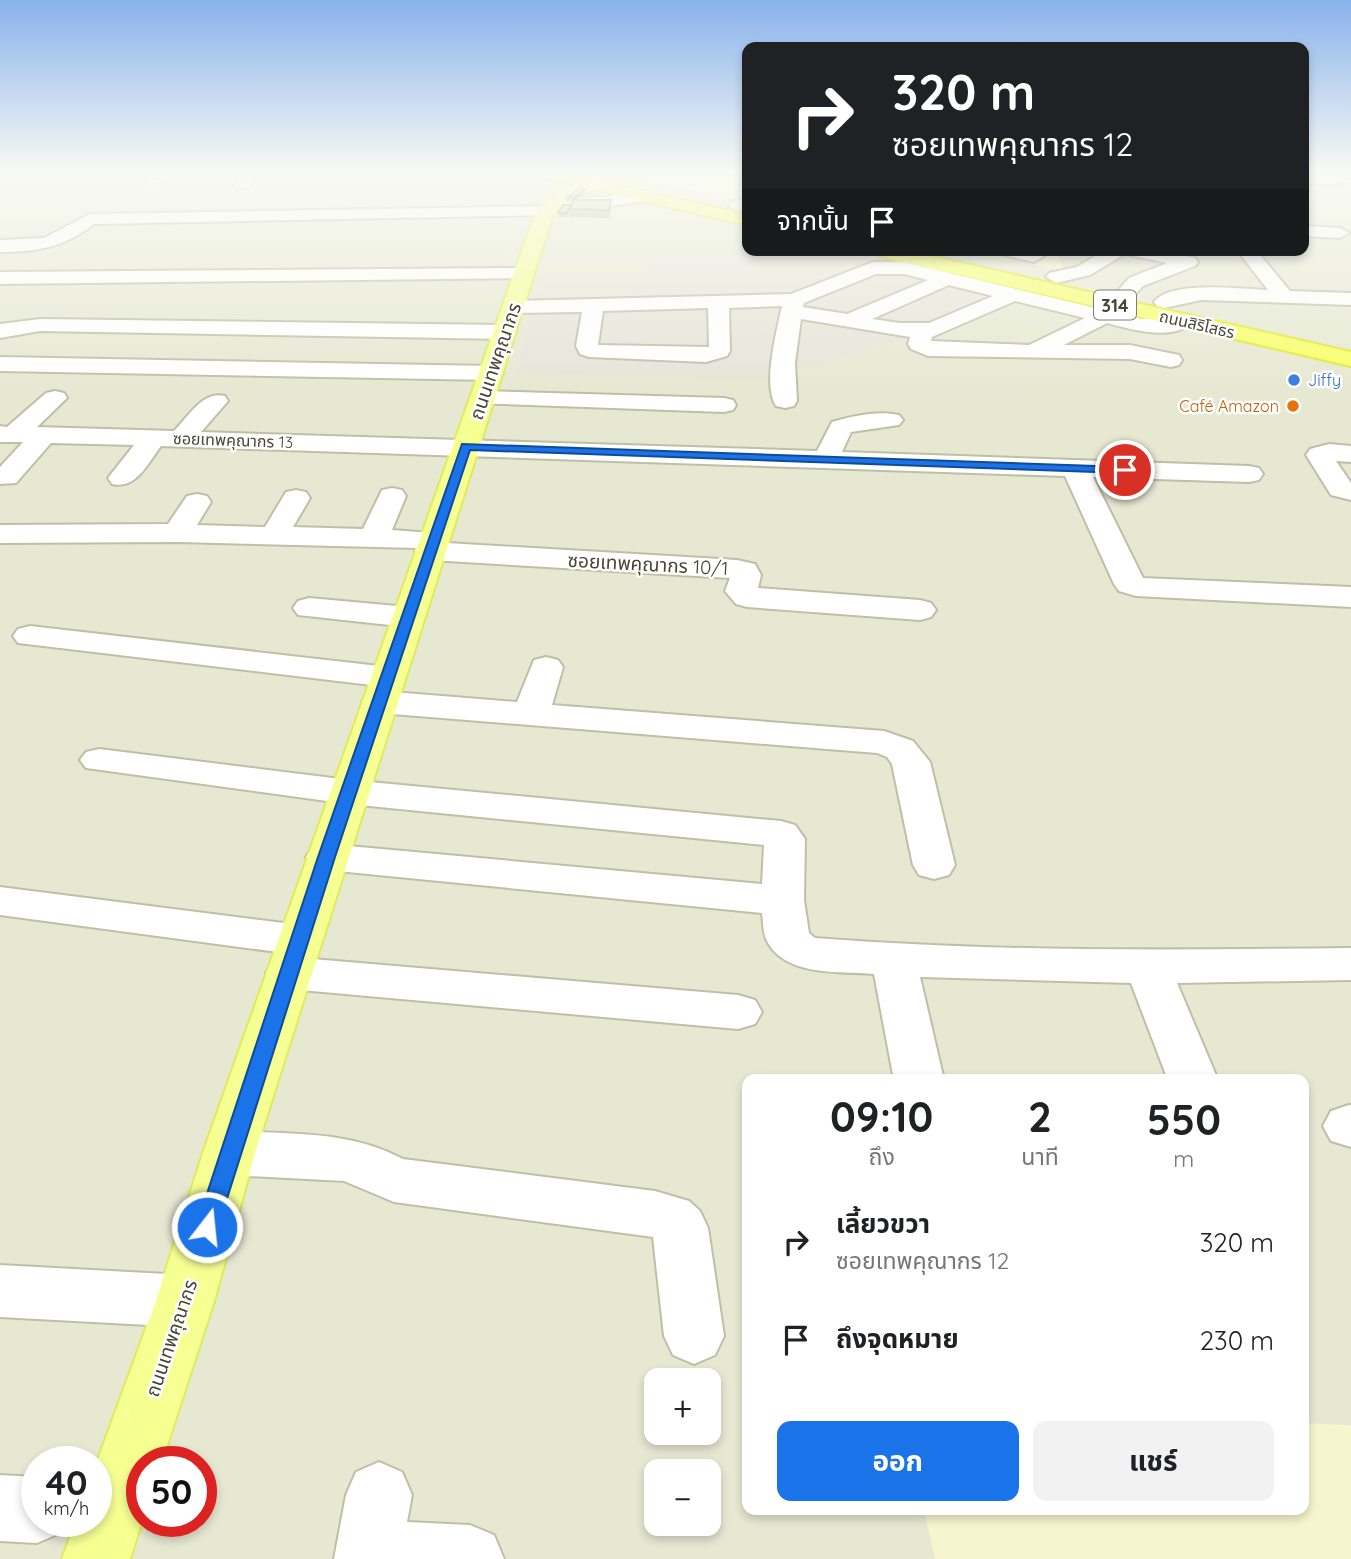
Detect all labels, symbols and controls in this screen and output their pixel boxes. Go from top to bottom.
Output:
text: 320 m [892,61,1035,122]
icon: right [777,70,868,161]
text: ซอยเทพคุณากร 12 [892,124,1133,164]
icon: arrive [863,203,901,241]
text: จากนั้น [777,204,849,237]
road number: 314 [1094,290,1136,320]
street label: ถนนเทพคุณากร [464,299,526,423]
street label: ถนนสิริโสธร [1157,306,1237,342]
place label: Jiffy [1308,370,1341,390]
marker: Jiffy [1286,372,1302,388]
place label: Café Amazon [1179,396,1279,416]
marker: Café Amazon [1285,398,1301,414]
street label: ซอยเทพคุณากร 13 [173,428,293,452]
pin [1095,440,1155,500]
icon: arrive [1106,451,1144,489]
street label: ซอยเทพคุณากร 10/1 [567,548,729,580]
text: 09:10 [830,1090,933,1143]
text: 2 [1028,1090,1052,1143]
text: 550 [1147,1093,1221,1146]
text: ถึง [869,1142,895,1171]
text: นาที [1021,1142,1059,1171]
text: m [1173,1144,1194,1173]
position arrow [170,1190,244,1264]
text: เลี้ยวขวา [836,1207,930,1240]
icon: right [777,1223,815,1261]
text: 320 m [1200,1226,1274,1259]
text: ซอยเทพคุณากร 12 [836,1246,1009,1275]
street label: ถนนเทพคุณากร [140,1276,202,1400]
icon: arrive [777,1321,815,1359]
text: ถึงจุดหมาย [836,1322,959,1355]
text: 230 m [1200,1324,1274,1357]
map controls [644,1368,721,1536]
button: + [644,1368,721,1445]
button: ออก [777,1421,1019,1501]
button: แชร์ [1033,1421,1274,1501]
speed limit sign: 50 [126,1446,217,1537]
button: − [644,1459,721,1536]
text: 40 [45,1460,88,1504]
text: km/h [44,1497,89,1520]

